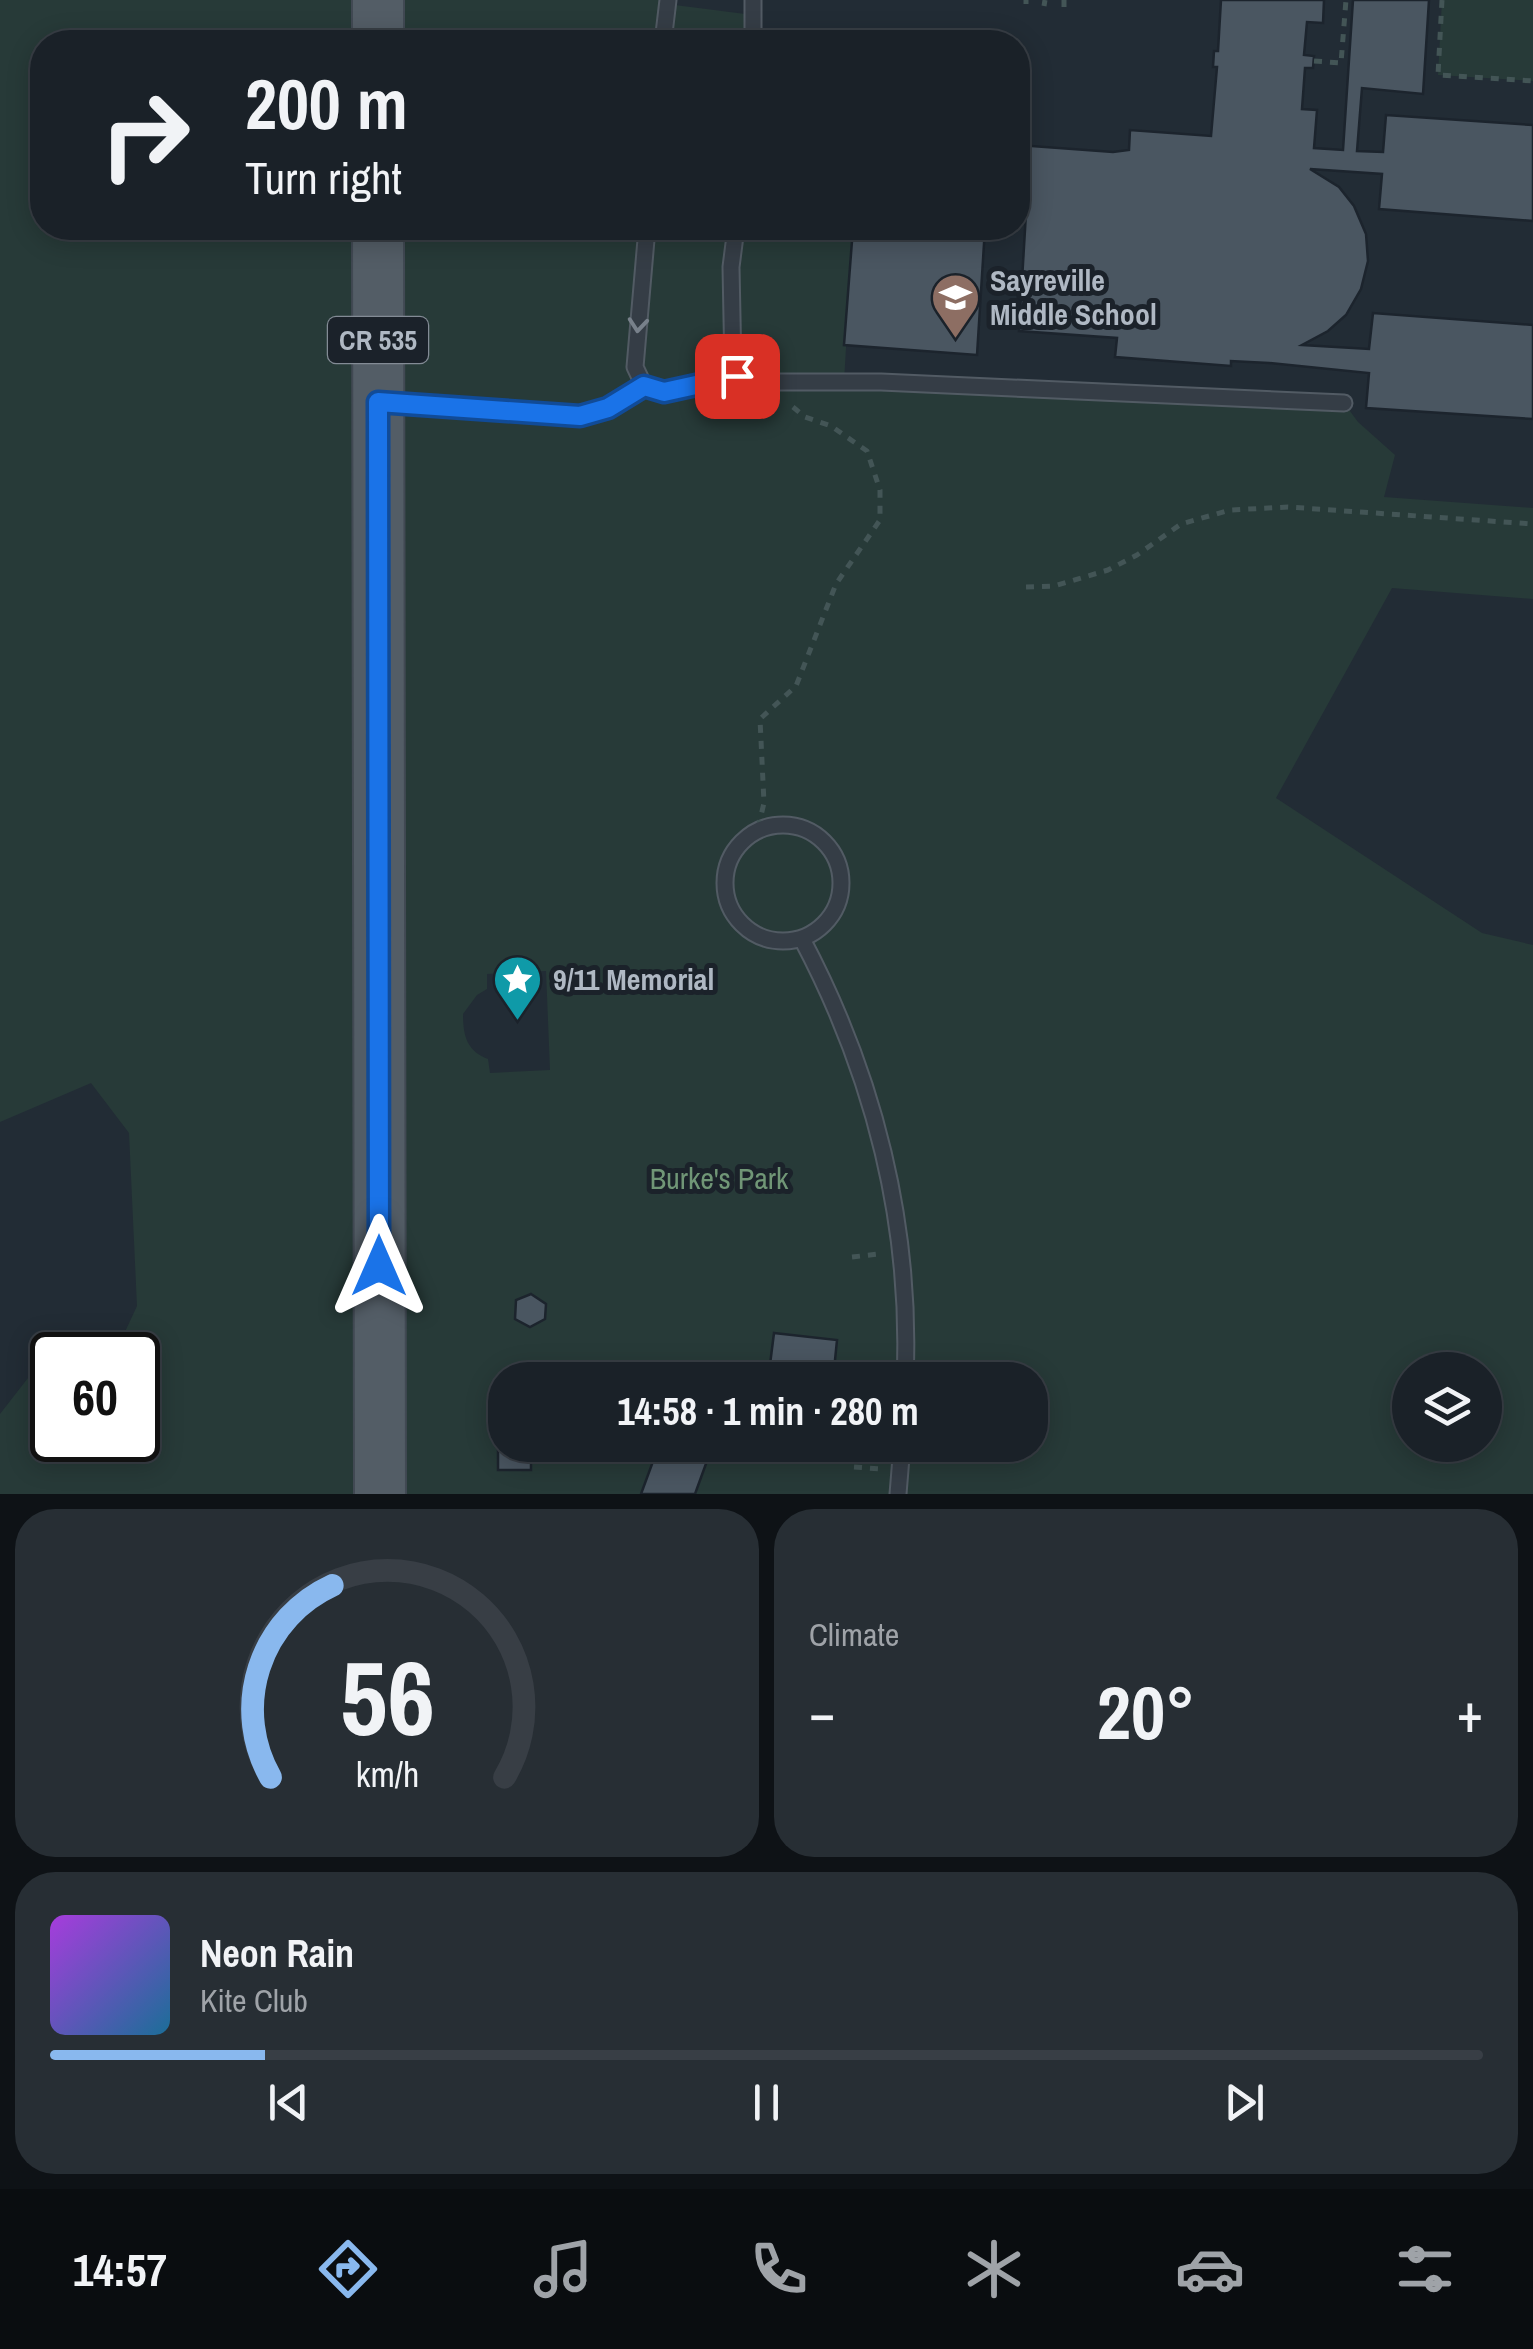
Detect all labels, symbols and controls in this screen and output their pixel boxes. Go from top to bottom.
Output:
text: 200 m [245,57,408,151]
icon: right [80,70,210,200]
text: Turn right [245,147,402,208]
place label: Sayreville Middle School [990,260,1157,334]
school or university icon: Sayreville Middle School [929,272,981,340]
road number: CR 535 [328,317,428,363]
one-way arrow [628,317,650,333]
pin [695,334,780,419]
icon: arrive [710,349,765,404]
place icon: 9/11 Memorial [492,954,544,1022]
place label: 9/11 Memorial [553,959,714,999]
park label: Burke's Park [650,1158,789,1198]
position arrow [327,1214,431,1318]
speed limit sign: 60 [30,1332,160,1462]
map controls [1392,1352,1502,1462]
button: layers [1392,1352,1502,1462]
text: 14:58 · 1 min · 280 m [617,1386,919,1437]
text: Climate [809,1613,899,1656]
text: 56 [340,1627,434,1767]
text: 20° [1097,1661,1195,1762]
text: − [809,1675,835,1749]
text: + [1457,1675,1483,1749]
text: km/h [355,1750,419,1798]
text: Neon Rain [200,1928,354,1979]
text: Kite Club [200,1979,308,2022]
icon: previous [261,2075,316,2130]
icon: pause [739,2075,794,2130]
icon: next [1217,2075,1272,2130]
icon: directions [313,2234,383,2304]
icon: music [528,2234,598,2304]
icon: phone [744,2234,814,2304]
icon: climate [959,2234,1029,2304]
icon: car [1175,2234,1245,2304]
icon: filters [1390,2234,1460,2304]
text: 14:57 [73,2239,167,2300]

